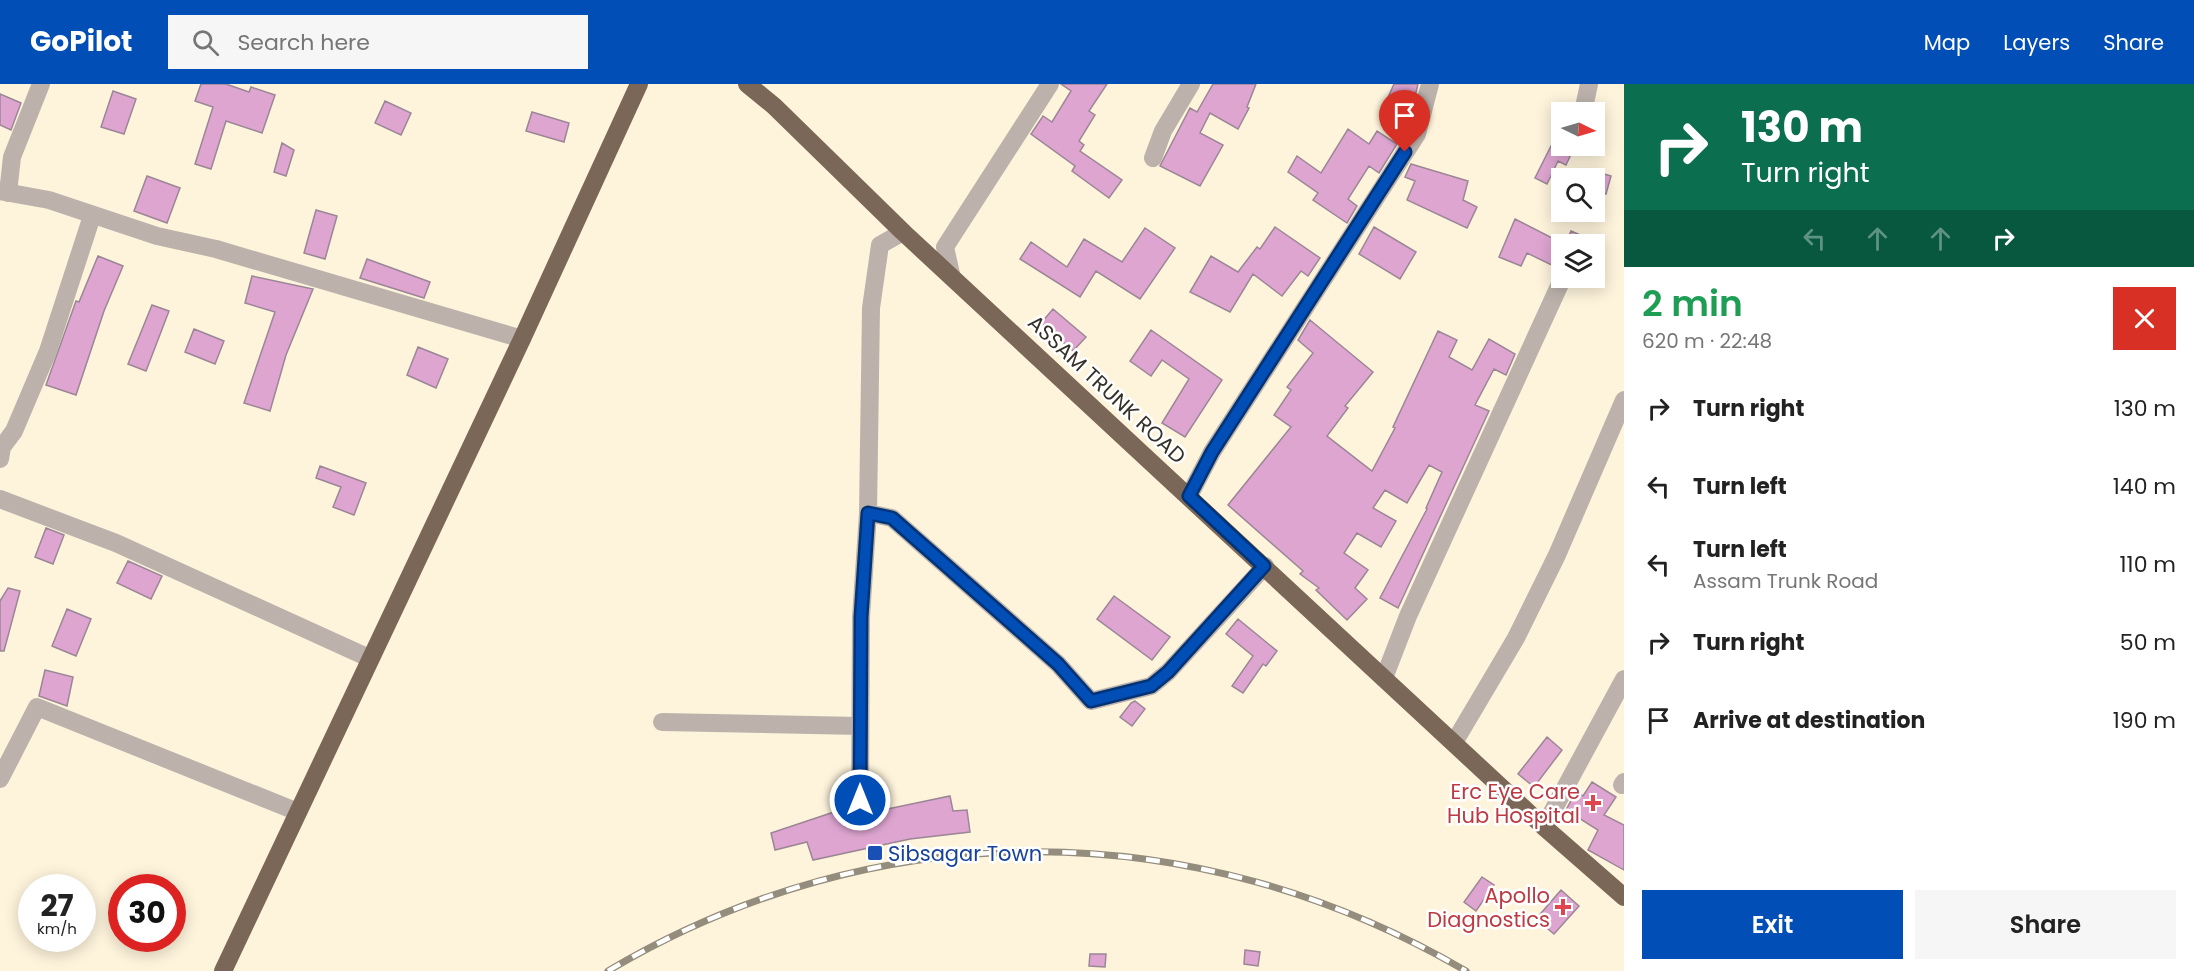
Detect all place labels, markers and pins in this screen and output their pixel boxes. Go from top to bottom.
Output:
pin [1379,90,1430,152]
place label: Erc Eye Care Hub Hospital [1447,777,1580,830]
marker: Erc Eye Care Hub Hospital [1584,794,1602,812]
place label: Sibsagar Town [888,839,1042,868]
marker: Sibsagar Town [866,844,884,862]
place label: Apollo Diagnostics [1427,881,1550,934]
marker: Apollo Diagnostics [1554,898,1572,916]

